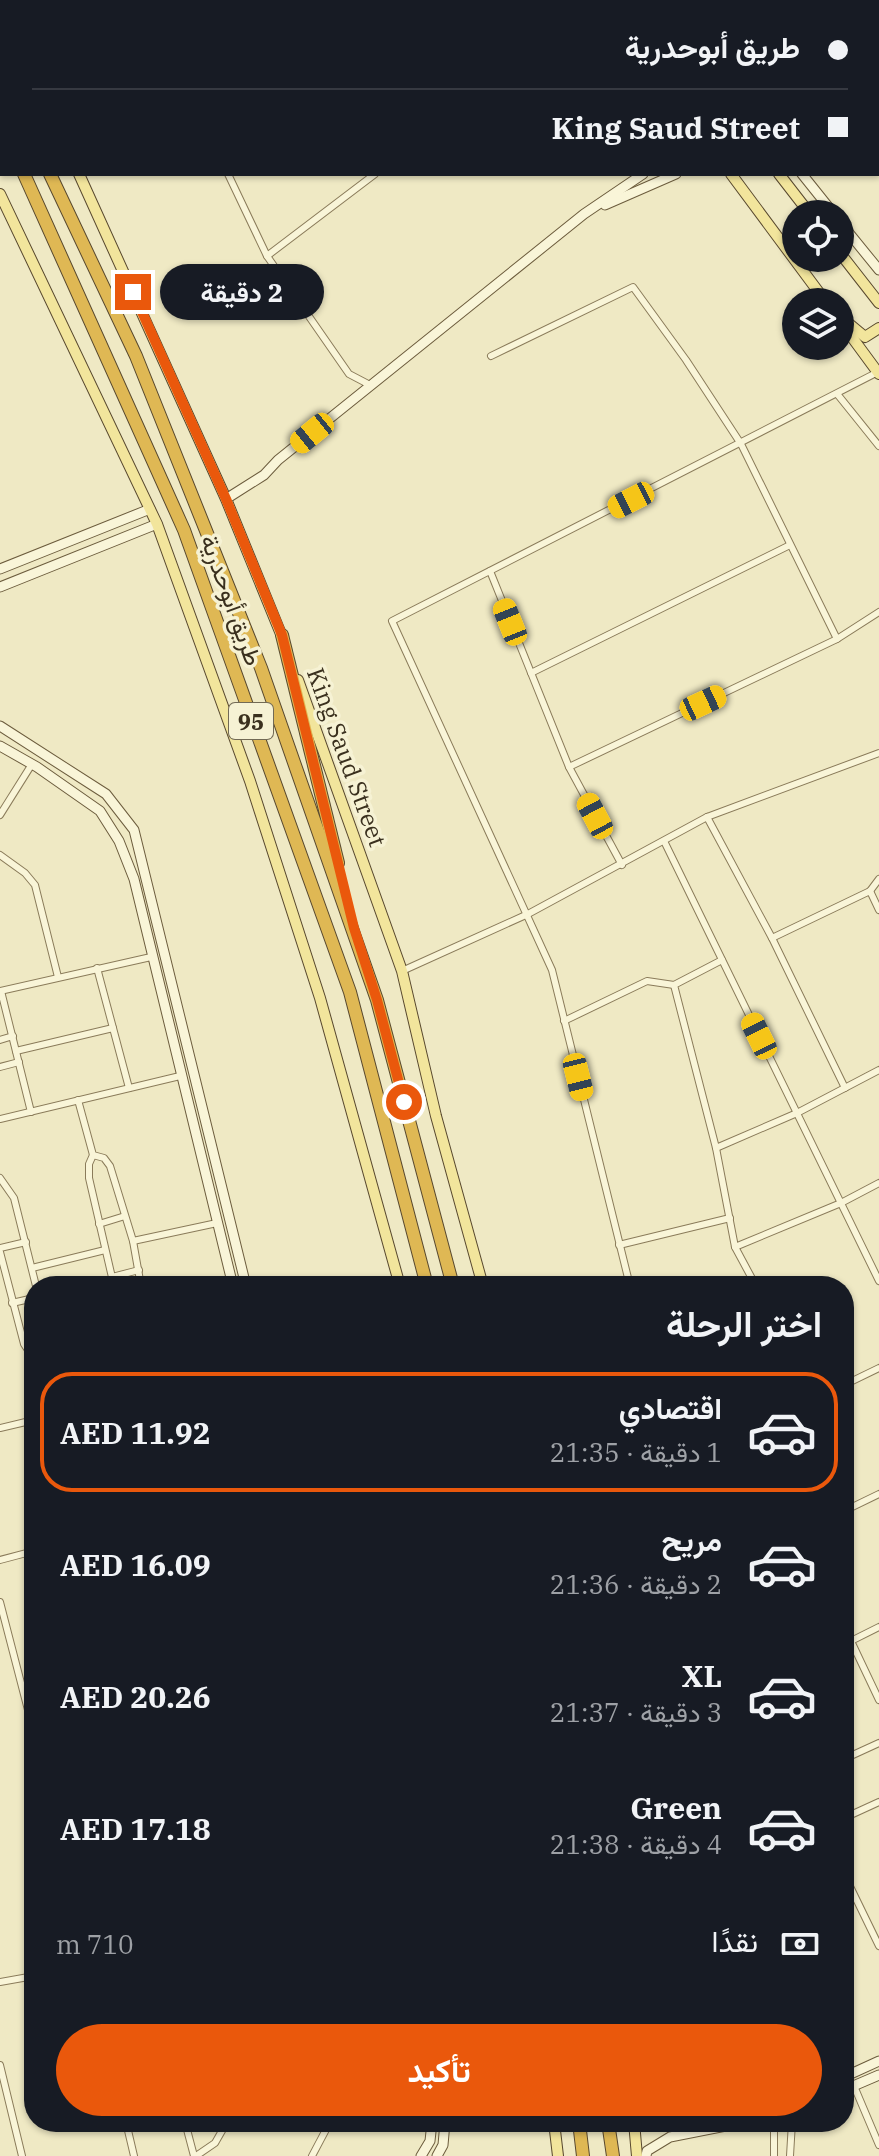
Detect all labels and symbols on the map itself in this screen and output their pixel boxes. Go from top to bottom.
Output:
callout: 2 دقيقة [161,264,325,320]
route end [115,274,151,310]
car [286,409,338,457]
car [604,478,658,522]
street label: طريق أبوحدرية [194,530,270,670]
car [490,595,530,649]
street label: King Saud Street [300,663,394,851]
car [676,682,730,724]
road number: 95 [229,703,273,739]
car [573,789,617,843]
car [738,1009,780,1063]
car [561,1051,595,1103]
route start [386,1084,422,1120]

